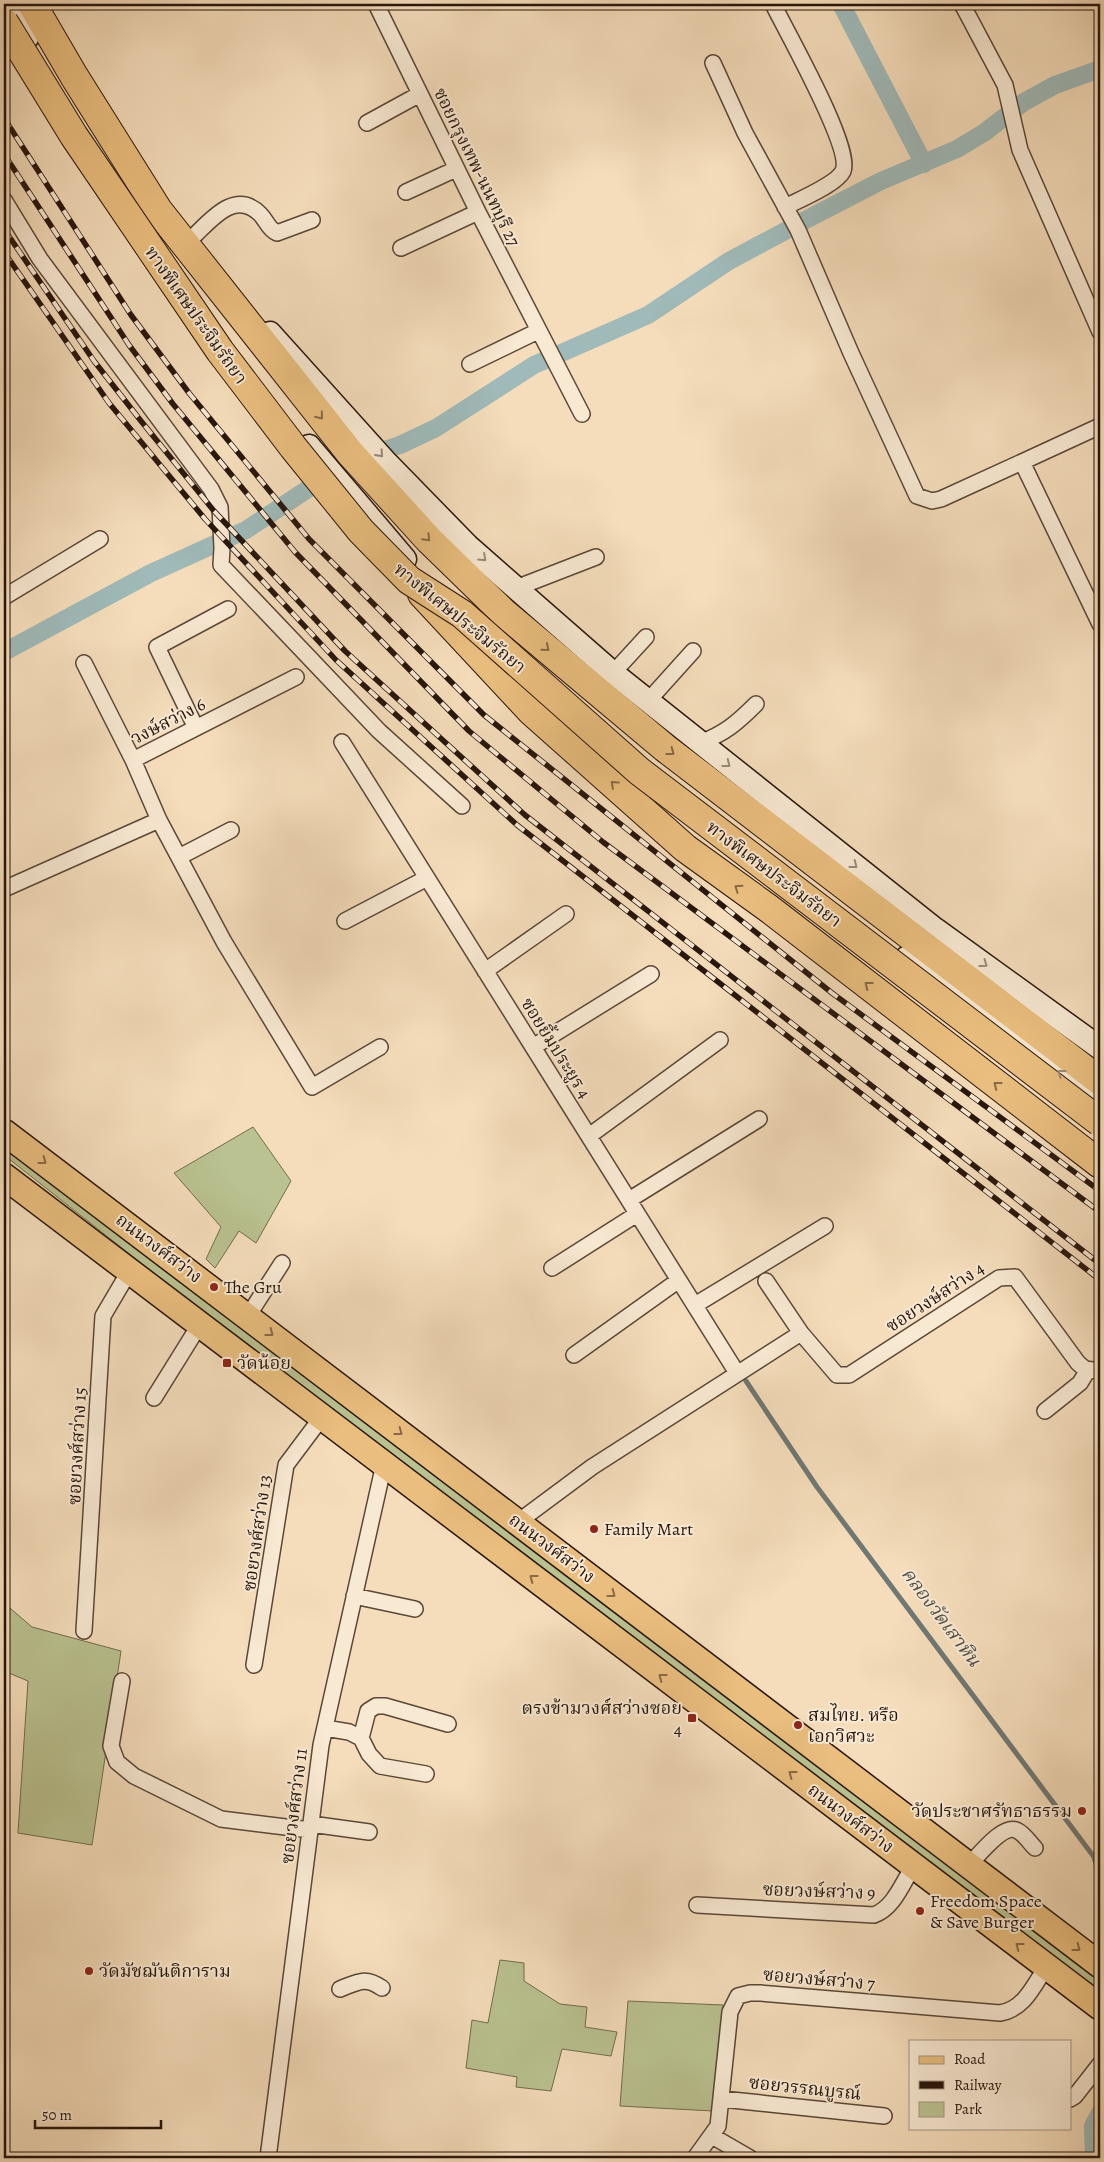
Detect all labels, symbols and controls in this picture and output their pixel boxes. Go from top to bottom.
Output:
street label: ซอยกรุงเทพ-นนทบุรี 27 [428,83,526,251]
street label: ทางพิเศษประจิมรัถยา [139,241,253,389]
one-way arrow [314,410,322,419]
one-way arrow [374,449,383,458]
one-way arrow [421,532,430,541]
one-way arrow [477,552,486,561]
street label: ทางพิเศษประจิมรัถยา [389,557,531,679]
one-way arrow [540,643,549,651]
street label: วงษ์สว่าง 6 [127,692,209,750]
one-way arrow [665,747,674,755]
one-way arrow [721,759,730,767]
one-way arrow [610,781,619,790]
street label: ทางพิเศษประจิมรัถยา [702,815,846,933]
one-way arrow [849,860,858,869]
one-way arrow [735,885,744,894]
one-way arrow [978,958,988,967]
one-way arrow [865,983,874,991]
street label: ซอยยิ้มประยูร 4 [515,992,598,1103]
one-way arrow [1058,1070,1067,1078]
one-way arrow [994,1082,1003,1090]
one-way arrow [37,1155,47,1164]
street label: ถนนวงศ์สว่าง [111,1208,207,1288]
street label: ซอยวงษ์สว่าง 4 [881,1256,989,1338]
place label: The Gru [224,1275,282,1299]
marker: The Gru [208,1281,220,1293]
one-way arrow [264,1327,274,1336]
place label: วัดน้อย [237,1351,291,1375]
marker: วัดน้อย [221,1357,233,1369]
street label: ซอยวงศ์สว่าง 15 [62,1387,92,1505]
one-way arrow [393,1426,402,1434]
street label: ซอยวงศ์สว่าง 13 [237,1473,277,1593]
street label: ถนนวงศ์สว่าง [504,1508,600,1588]
place label: Family Mart [604,1517,693,1541]
marker: Family Mart [588,1523,600,1535]
water label: คลองวัดเสาหิน [895,1562,987,1672]
one-way arrow [529,1575,539,1584]
one-way arrow [606,1588,615,1596]
one-way arrow [659,1674,668,1682]
place label: ตรงข้ามวงศ์สว่างซอย 4 [521,1696,682,1741]
place label: สมไทย. หรือ เอกวิศวะ [808,1703,899,1748]
marker: ตรงข้ามวงศ์สว่างซอย 4 [686,1712,698,1724]
marker: สมไทย. หรือ เอกวิศวะ [792,1719,804,1731]
street label: ซอยวงศ์สว่าง 11 [275,1747,313,1865]
one-way arrow [788,1771,798,1780]
street label: ถนนวงศ์สว่าง [803,1778,899,1858]
place label: วัดประชาศรัทธาธรรม [911,1799,1072,1823]
marker: วัดประชาศรัทธาธรรม [1076,1805,1088,1817]
street label: ซอยวงษ์สว่าง 9 [762,1877,876,1905]
place label: Freedom Space & Save Burger [930,1889,1042,1934]
marker: Freedom Space & Save Burger [914,1905,926,1917]
one-way arrow [1071,1942,1080,1950]
one-way arrow [1016,1943,1025,1952]
place label: วัดมัชฌันติการาม [99,1959,231,1983]
street label: ซอยวงษ์สว่าง 7 [762,1962,876,1996]
marker: วัดมัชฌันติการาม [83,1965,95,1977]
legend [909,2040,1072,2130]
text: Road [954,2049,986,2069]
street label: ซอยวรรณบูรณ์ [748,2070,862,2106]
text: Railway [954,2075,1002,2095]
scale bar [35,2097,161,2129]
text: Park [954,2099,983,2119]
text: 50 m [42,2105,72,2125]

